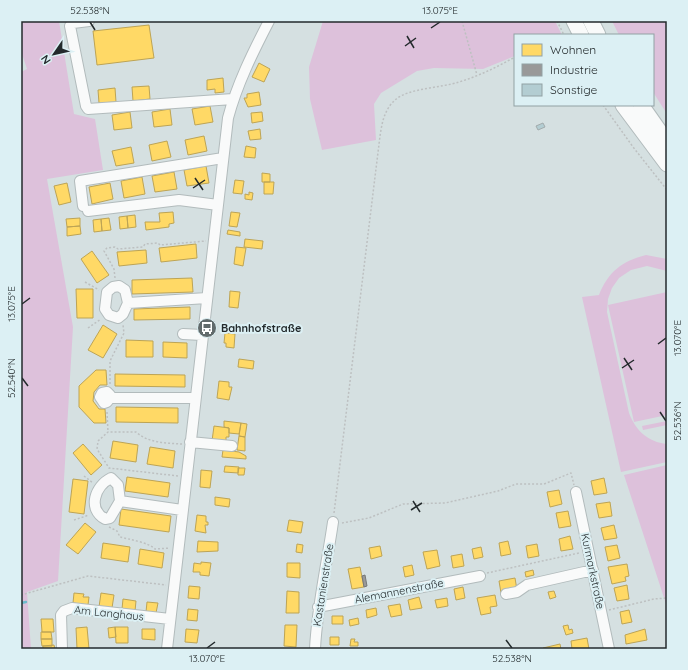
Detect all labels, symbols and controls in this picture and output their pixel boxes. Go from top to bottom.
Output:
text: 52.538°N [70,4,110,17]
text: 13.075°E [422,4,458,17]
north arrow [34,34,74,74]
legend [514,34,654,106]
text: Wohnen [550,42,596,57]
text: N [38,52,54,67]
text: Industrie [550,62,598,77]
text: Sonstige [550,82,597,97]
text: 13.075°E [5,286,18,322]
bus stop icon: Bahnhofstraße [196,317,218,339]
text: 13.070°E [671,320,684,356]
place label: Bahnhofstraße [221,321,302,335]
text: 52.540°N [5,358,18,398]
text: 52.536°N [671,401,684,441]
street label: Kurmarkstraße [578,532,608,610]
street label: Kastanienstraße [310,543,336,627]
street label: Alemannenstraße [353,576,445,606]
street label: Am Langhaus [73,602,145,624]
text: 13.070°E [189,652,225,665]
text: 52.538°N [492,652,532,665]

